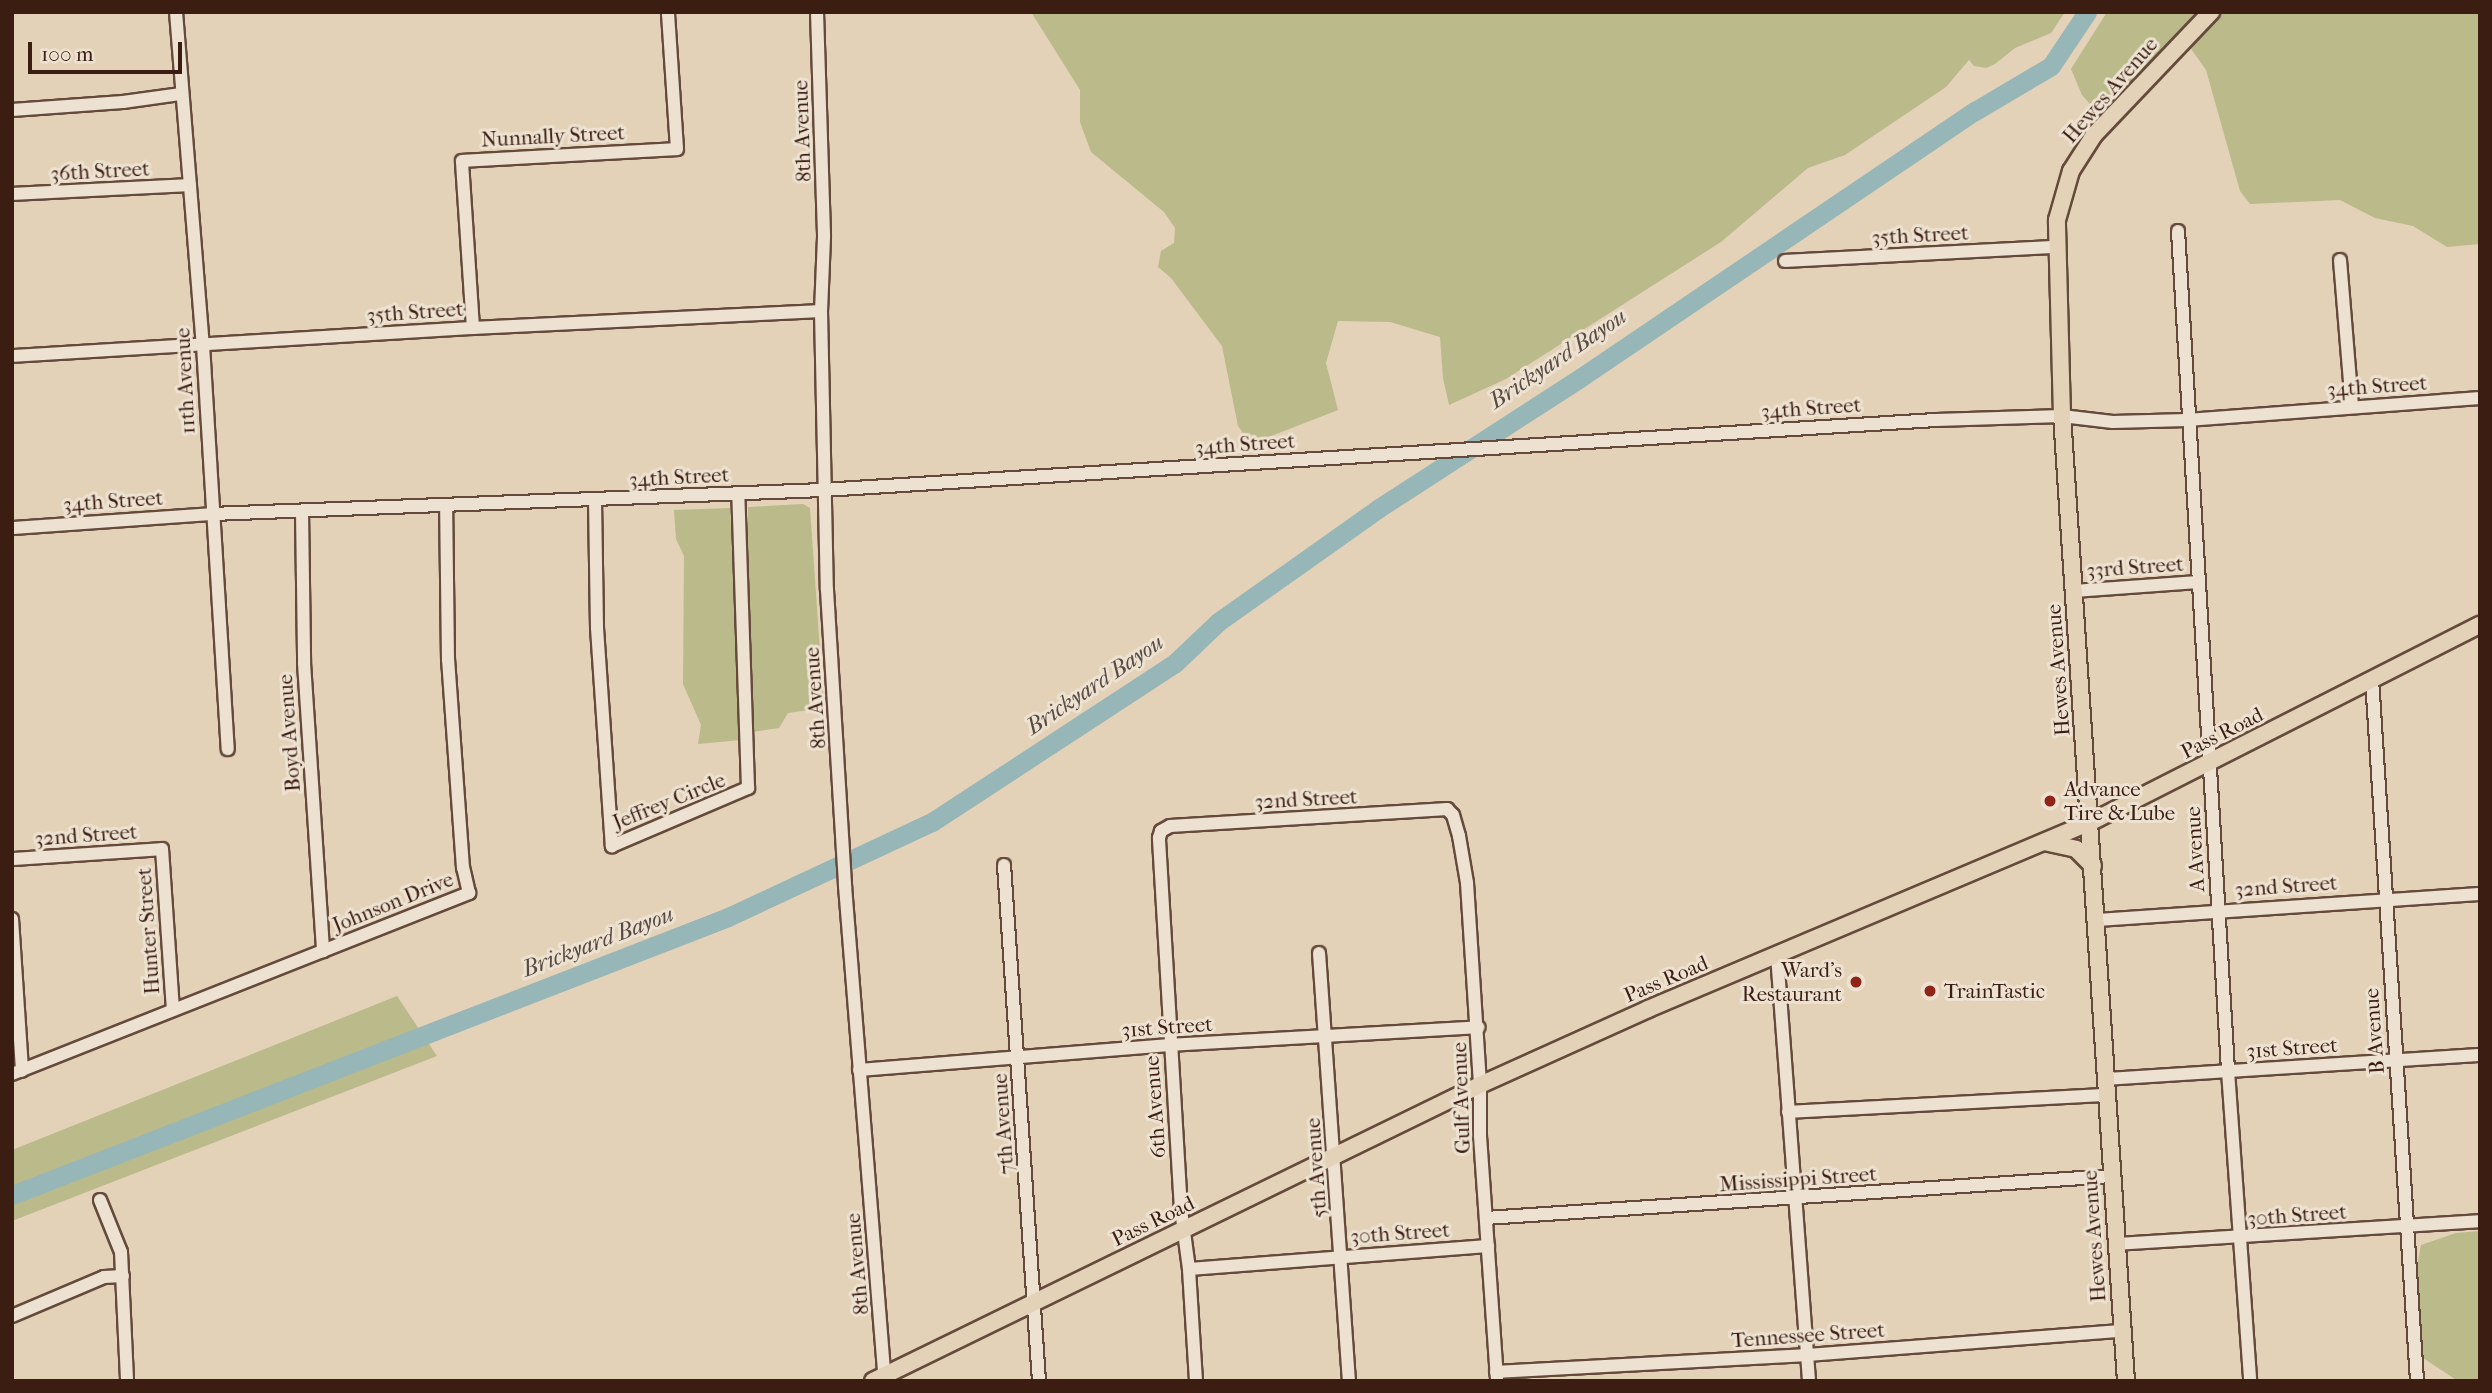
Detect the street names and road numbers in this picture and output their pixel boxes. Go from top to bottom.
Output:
street label: Hewes Avenue [2057,32,2163,148]
street label: 8th Avenue [788,80,816,182]
street label: Nunnally Street [481,120,625,152]
street label: 36th Street [50,156,150,186]
street label: 35th Street [1871,220,1969,250]
street label: 35th Street [366,296,464,328]
street label: 11th Avenue [170,327,200,435]
street label: 34th Street [2326,370,2428,402]
street label: 34th Street [1760,392,1862,424]
street label: 34th Street [1194,428,1296,460]
street label: 34th Street [628,462,730,492]
street label: 34th Street [62,485,164,517]
street label: 33rd Street [2086,551,2184,583]
street label: Hewes Avenue [2041,603,2075,737]
street label: 8th Avenue [799,646,831,750]
street label: Boyd Avenue [272,673,306,793]
street label: Pass Road [2177,702,2267,764]
street label: Jeffrey Circle [609,767,729,835]
street label: 32nd Street [1254,784,1358,814]
street label: A Avenue [2180,805,2210,893]
street label: 32nd Street [34,819,138,851]
street label: Johnson Drive [329,866,457,938]
street label: Hunter Street [131,867,165,995]
street label: 32nd Street [2234,870,2338,902]
street label: Pass Road [1620,950,1712,1008]
street label: B Avenue [2358,987,2390,1075]
street label: 31st Street [1121,1011,1213,1043]
street label: 31st Street [2246,1032,2338,1064]
street label: Gulf Avenue [1446,1042,1476,1154]
street label: 6th Avenue [1139,1055,1171,1159]
street label: 7th Avenue [987,1072,1019,1176]
street label: 5th Avenue [1300,1117,1332,1219]
street label: Mississippi Street [1718,1161,1878,1197]
street label: Hewes Avenue [2077,1169,2111,1303]
street label: Pass Road [1108,1190,1198,1252]
street label: 30th Street [2247,1199,2347,1231]
street label: 8th Avenue [840,1212,874,1316]
street label: 30th Street [1350,1217,1450,1249]
street label: Tennessee Street [1730,1317,1886,1353]

